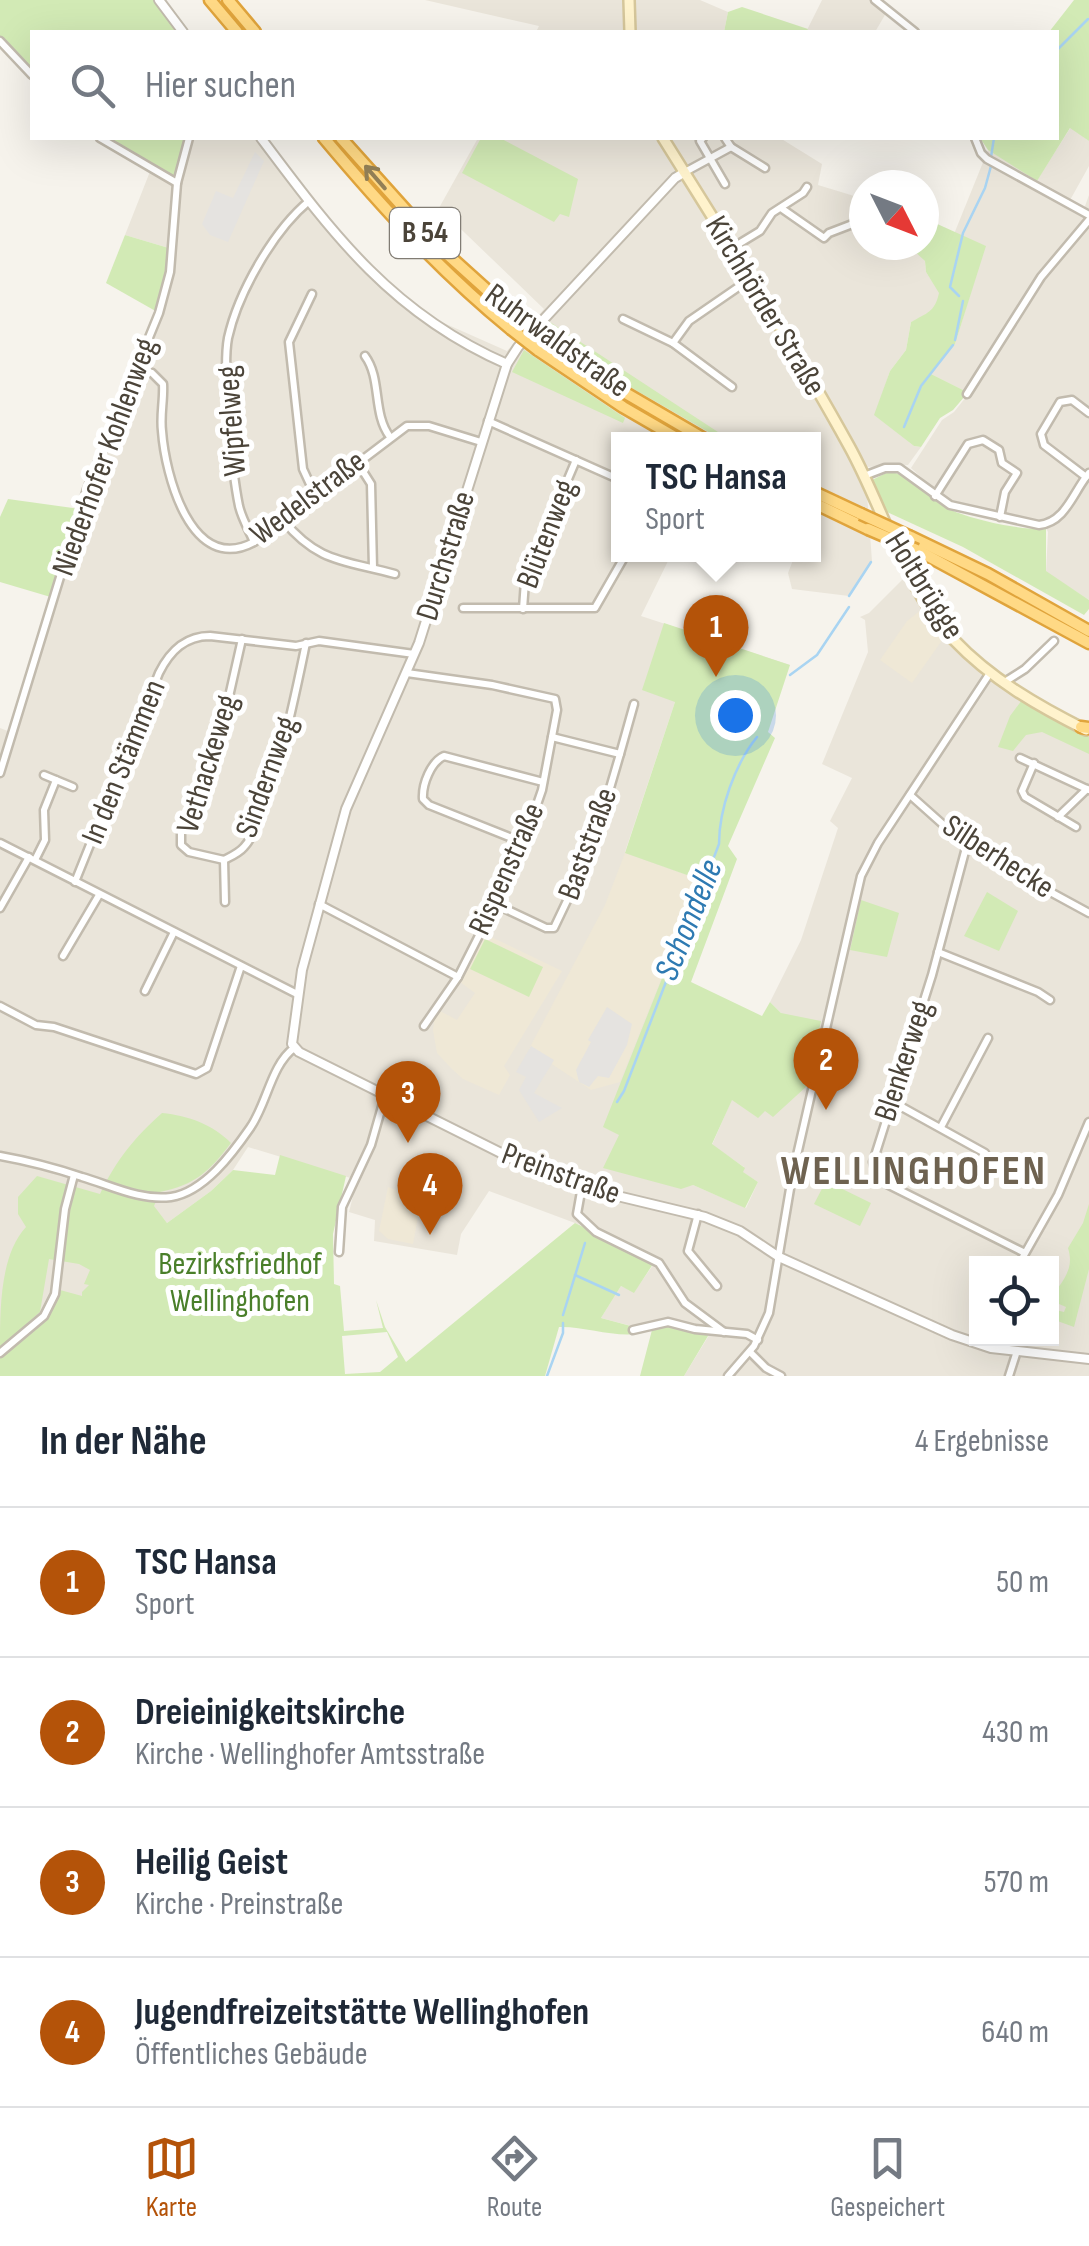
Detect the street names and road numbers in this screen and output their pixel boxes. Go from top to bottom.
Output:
road number: B 54 [390,208,460,258]
street label: Kirchhörder Straße [696,209,834,403]
street label: Ruhrwaldstraße [477,275,637,407]
street label: Niederhofer Kohlenweg [44,333,166,581]
street label: Wipfelweg [209,364,255,478]
street label: Wedelstraße [243,442,373,554]
street label: Blütenweg [509,474,585,594]
street label: Durchstraße [408,487,484,625]
street label: Holtbrügge [876,525,972,647]
street label: In den Stämmen [73,674,175,850]
street label: Vethackeweg [168,690,248,838]
street label: Sindernweg [227,711,307,843]
street label: Baststraße [550,783,626,905]
street label: Rispenstraße [461,797,553,941]
street label: Silberhecke [935,807,1061,907]
street label: Blenkerweg [866,996,942,1126]
street label: Preinstraße [496,1135,626,1213]

